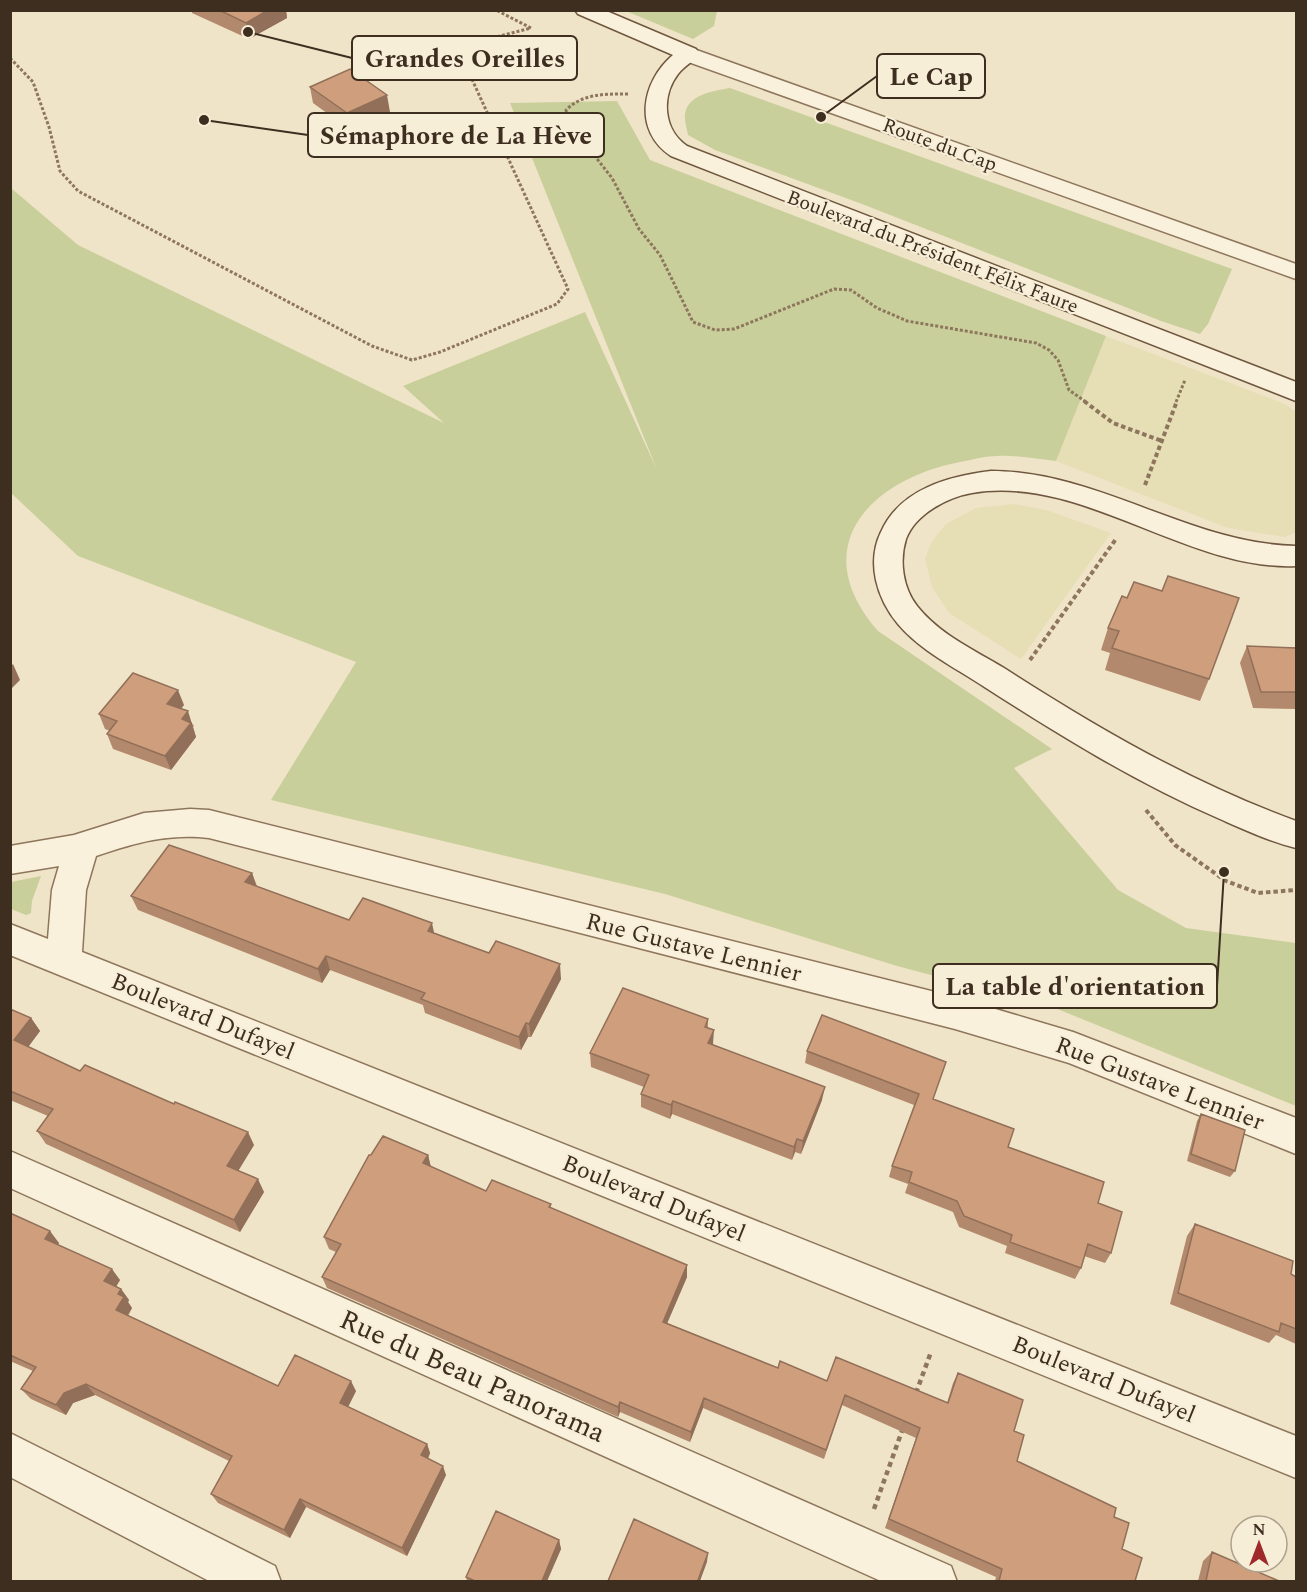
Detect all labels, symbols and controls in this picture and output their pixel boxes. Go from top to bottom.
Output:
callout: Grandes Oreilles [352,36,577,80]
text: Grandes Oreilles [365,39,565,79]
callout: Le Cap [877,54,985,98]
text: Le Cap [889,57,973,97]
street label: Route du Cap [878,110,1001,180]
callout: Sémaphore de La Hève [308,113,604,157]
text: Sémaphore de La Hève [320,116,592,156]
street label: Boulevard du Président Félix Faure [782,182,1083,322]
street label: Rue Gustave Lennier [582,904,806,992]
street label: Boulevard Dufayel [105,964,300,1070]
callout: La table d'orientation [933,964,1217,1008]
text: La table d'orientation [945,967,1205,1007]
street label: Rue Gustave Lennier [1050,1027,1270,1140]
street label: Boulevard Dufayel [556,1146,751,1252]
street label: Rue du Beau Panorama [333,1298,613,1455]
street label: Boulevard Dufayel [1006,1327,1201,1433]
north arrow [1229,1514,1289,1574]
text: N [1252,1518,1266,1542]

